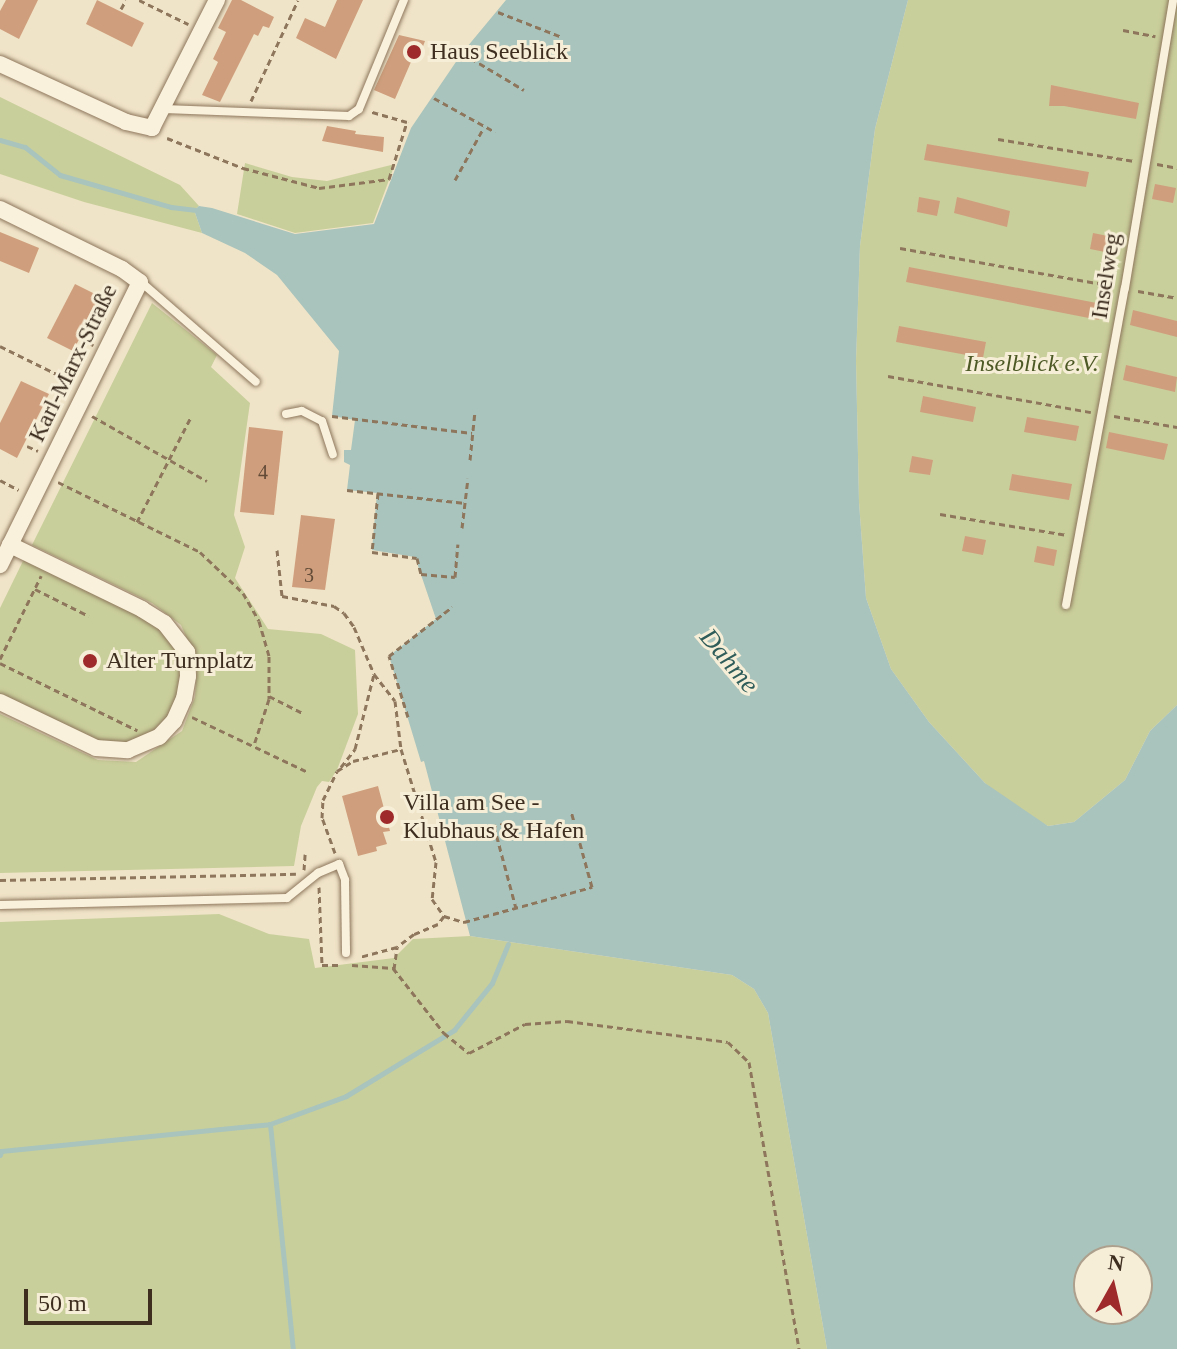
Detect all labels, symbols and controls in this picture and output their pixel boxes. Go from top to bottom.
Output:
place label: Haus Seeblick [430,38,568,66]
marker: Haus Seeblick [405,43,423,61]
street label: Inselweg [1085,231,1127,321]
street label: Karl-Marx-Straße [22,279,124,447]
park label: Inselblick e.V. [965,350,1099,378]
house number: 4 [258,460,268,484]
house number: 3 [304,563,314,587]
water label: Dahme [693,622,765,700]
place label: Alter Turnplatz [106,647,254,675]
marker: Alter Turnplatz [81,652,99,670]
place label: Villa am See - Klubhaus & Hafen [403,789,584,845]
marker: Villa am See - Klubhaus & Hafen [378,808,396,826]
north arrow [1073,1245,1153,1325]
text: N [1107,1249,1126,1276]
scale bar [28,1273,156,1323]
text: 50 m [38,1290,87,1316]

